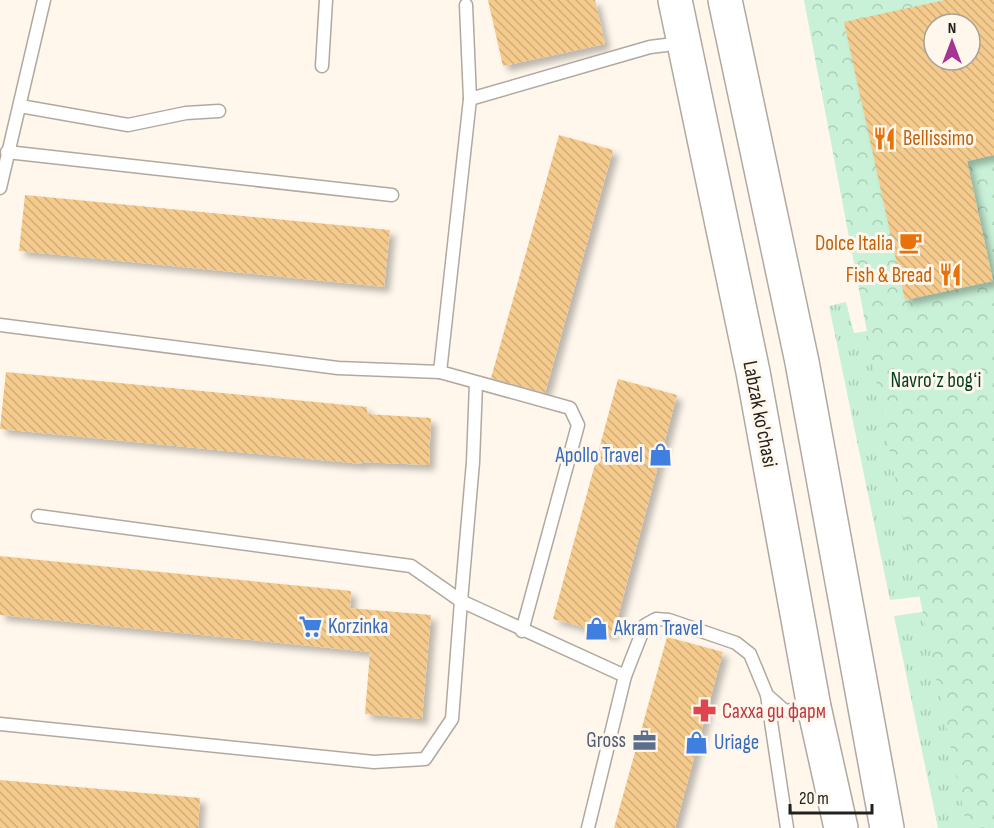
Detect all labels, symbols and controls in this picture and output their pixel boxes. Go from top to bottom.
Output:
north arrow [922,12,982,72]
text: N [948,19,956,38]
restaurant icon: Bellissimo [872,125,898,151]
place label: Bellissimo [903,126,974,151]
cafe icon: Dolce Italia [898,230,924,256]
place label: Dolce Italia [815,231,893,256]
restaurant icon: Fish & Bread [937,262,963,288]
place label: Fish & Bread [846,263,932,288]
street label: Labzak ko'chasi [737,359,783,469]
park label: Navroʻz bogʻi [890,368,982,393]
shop icon: Apollo Travel [648,442,674,468]
place label: Apollo Travel [554,443,643,468]
supermarket icon: Korzinka [297,613,323,639]
place label: Korzinka [328,614,388,639]
shop icon: Akram Travel [583,615,609,641]
place label: Akram Travel [613,616,703,641]
pharmacy icon: Сахха ди фарм [691,698,717,724]
place label: Сахха ди фарм [722,699,826,724]
office icon: Gross [631,727,657,753]
place label: Gross [586,728,626,753]
shop icon: Uriage [683,729,709,755]
place label: Uriage [714,730,759,755]
scale bar [790,777,872,815]
text: 20 m [799,788,829,809]

